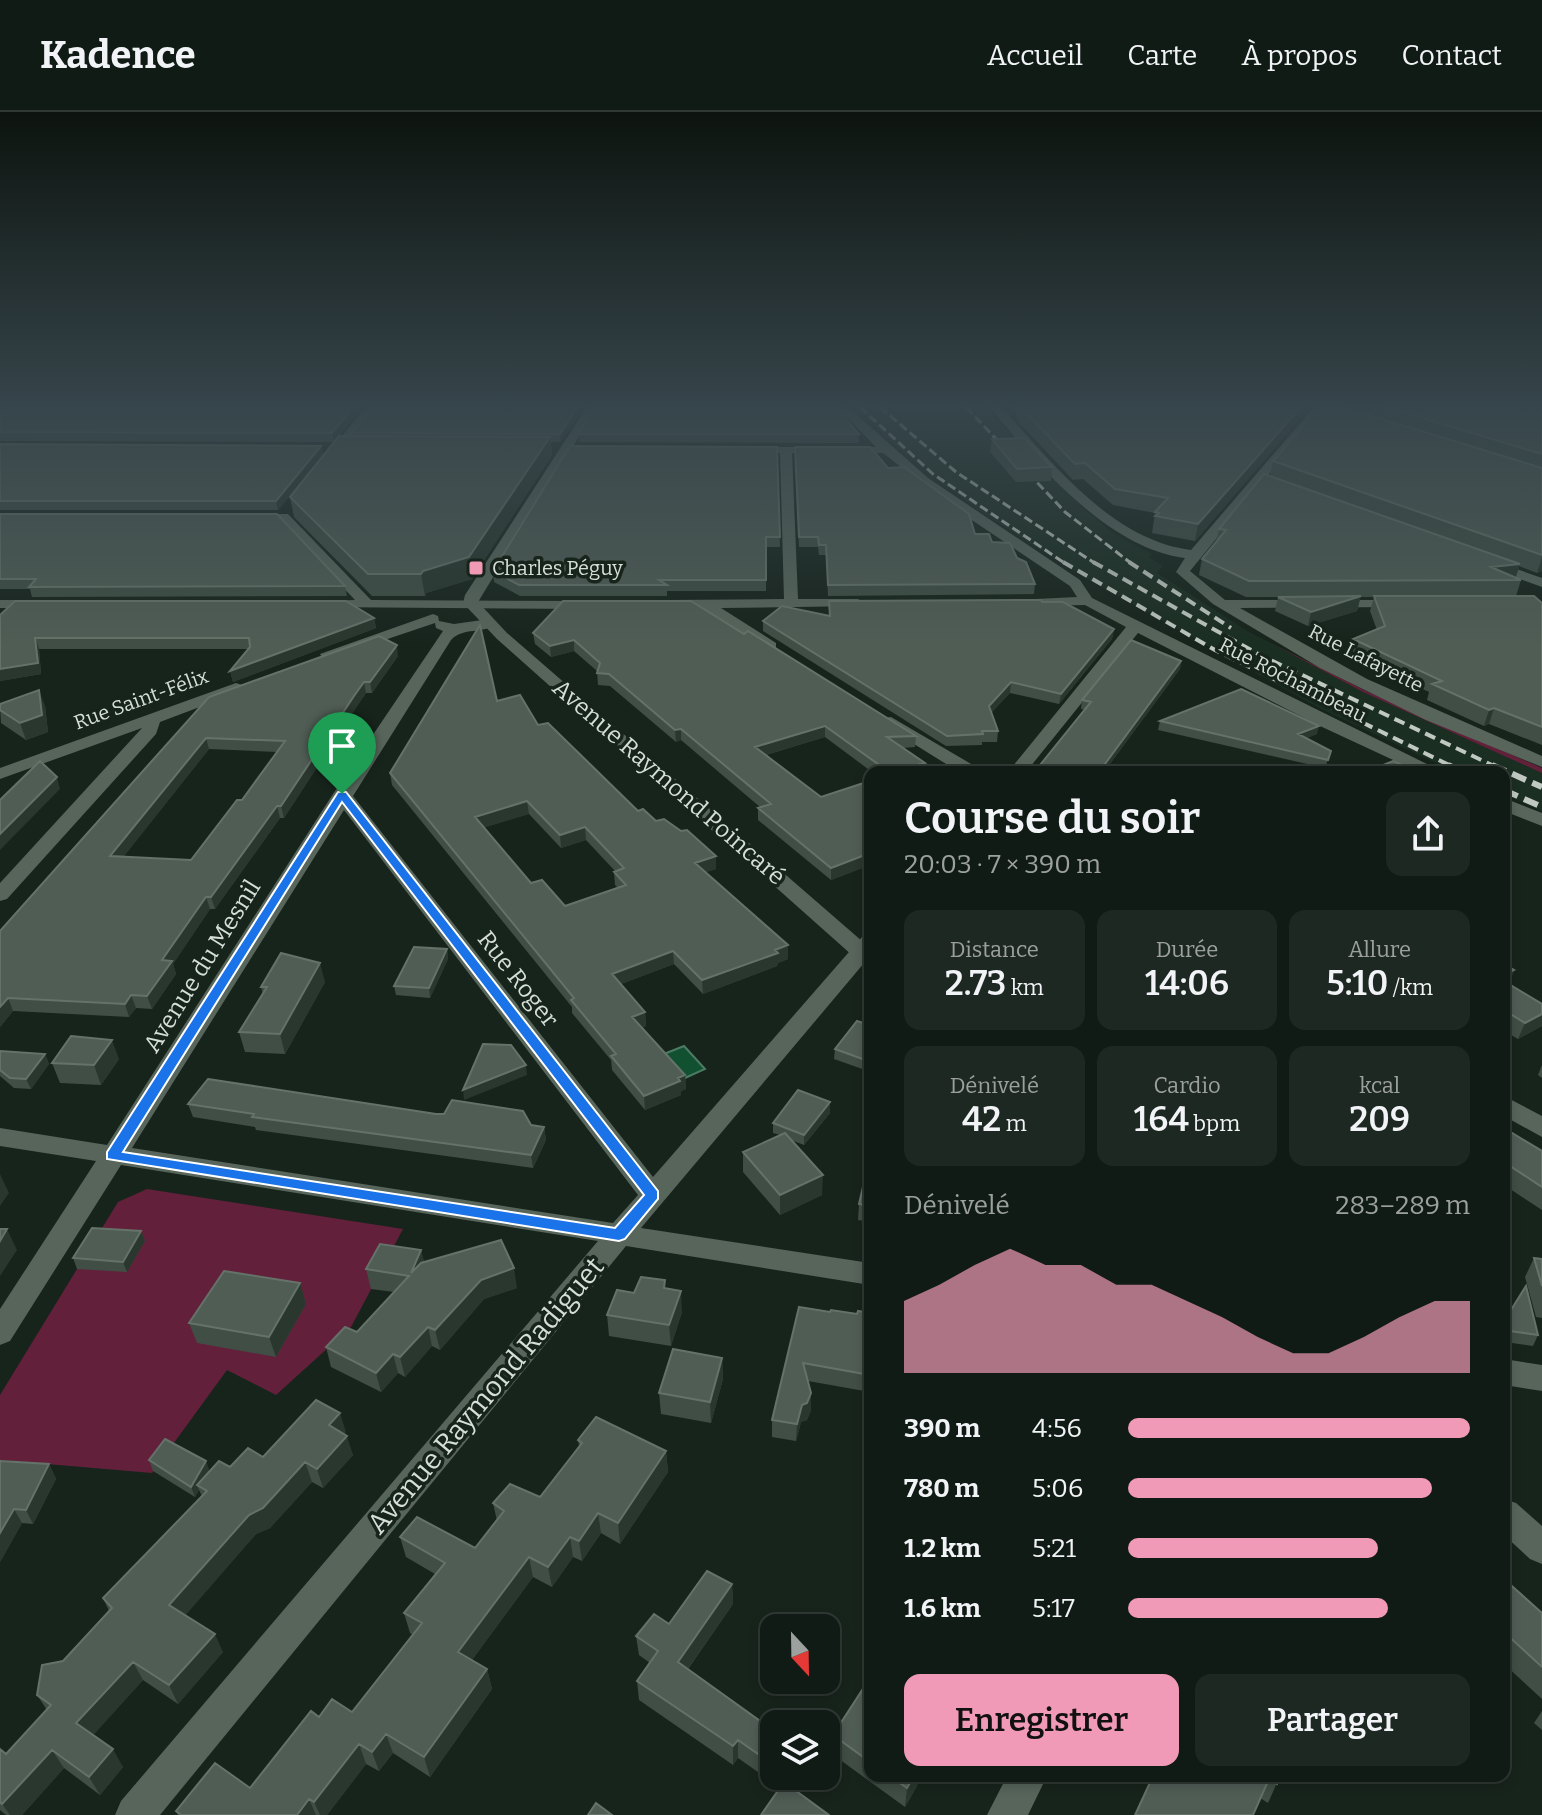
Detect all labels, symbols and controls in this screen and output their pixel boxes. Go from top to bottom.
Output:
text: Kadence [40,32,196,78]
text: Accueil [987,39,1083,72]
text: Carte [1127,39,1197,72]
text: À propos [1241,39,1358,72]
text: Contact [1402,39,1502,72]
place label: Charles Péguy [492,556,623,580]
marker: Charles Péguy [467,559,485,577]
street label: Rue Lafayette [1305,619,1427,697]
street label: Rue Rochambeau [1215,632,1371,728]
street label: Rue Saint-Félix [70,664,212,734]
street label: Avenue Raymond Poincaré [547,673,791,891]
pin [308,712,376,794]
icon: arrive [320,724,364,768]
text: Course du soir [904,792,1200,845]
button: share [1386,792,1470,876]
text: 20:03 · 7 × 390 m [904,849,1101,880]
street label: Avenue du Mesnil [138,875,266,1057]
street label: Rue Roger [472,925,564,1033]
text: Distance [950,936,1039,963]
text: Durée [1156,936,1218,963]
text: Allure [1348,936,1411,963]
text: 2.73 [945,963,1006,1004]
text: 14:06 [1145,963,1229,1004]
text: 5:10 [1326,963,1388,1004]
text: km [1006,974,1044,1001]
text: /km [1388,974,1433,1001]
text: Dénivelé [950,1072,1039,1099]
text: Cardio [1153,1072,1221,1099]
text: kcal [1359,1072,1400,1099]
text: 42 [962,1099,1001,1140]
text: 164 [1134,1099,1189,1140]
text: 209 [1349,1099,1410,1140]
text: m [1001,1110,1027,1137]
text: bpm [1189,1110,1240,1137]
text: Dénivelé [904,1190,1010,1221]
text: 283–289 m [1335,1190,1470,1221]
street label: Avenue Raymond Radiguet [360,1250,611,1540]
text: 390 m [904,1413,980,1444]
text: 4:56 [1032,1413,1082,1444]
text: 780 m [904,1473,979,1504]
text: 5:06 [1032,1473,1083,1504]
text: 1.2 km [904,1533,981,1564]
text: 5:21 [1032,1533,1076,1564]
text: 1.6 km [904,1593,981,1624]
text: 5:17 [1032,1593,1075,1624]
north arrow [760,1614,840,1694]
map controls [760,1614,840,1790]
button: Enregistrer [904,1674,1179,1766]
button: Partager [1195,1674,1470,1766]
button: layers [760,1710,840,1790]

